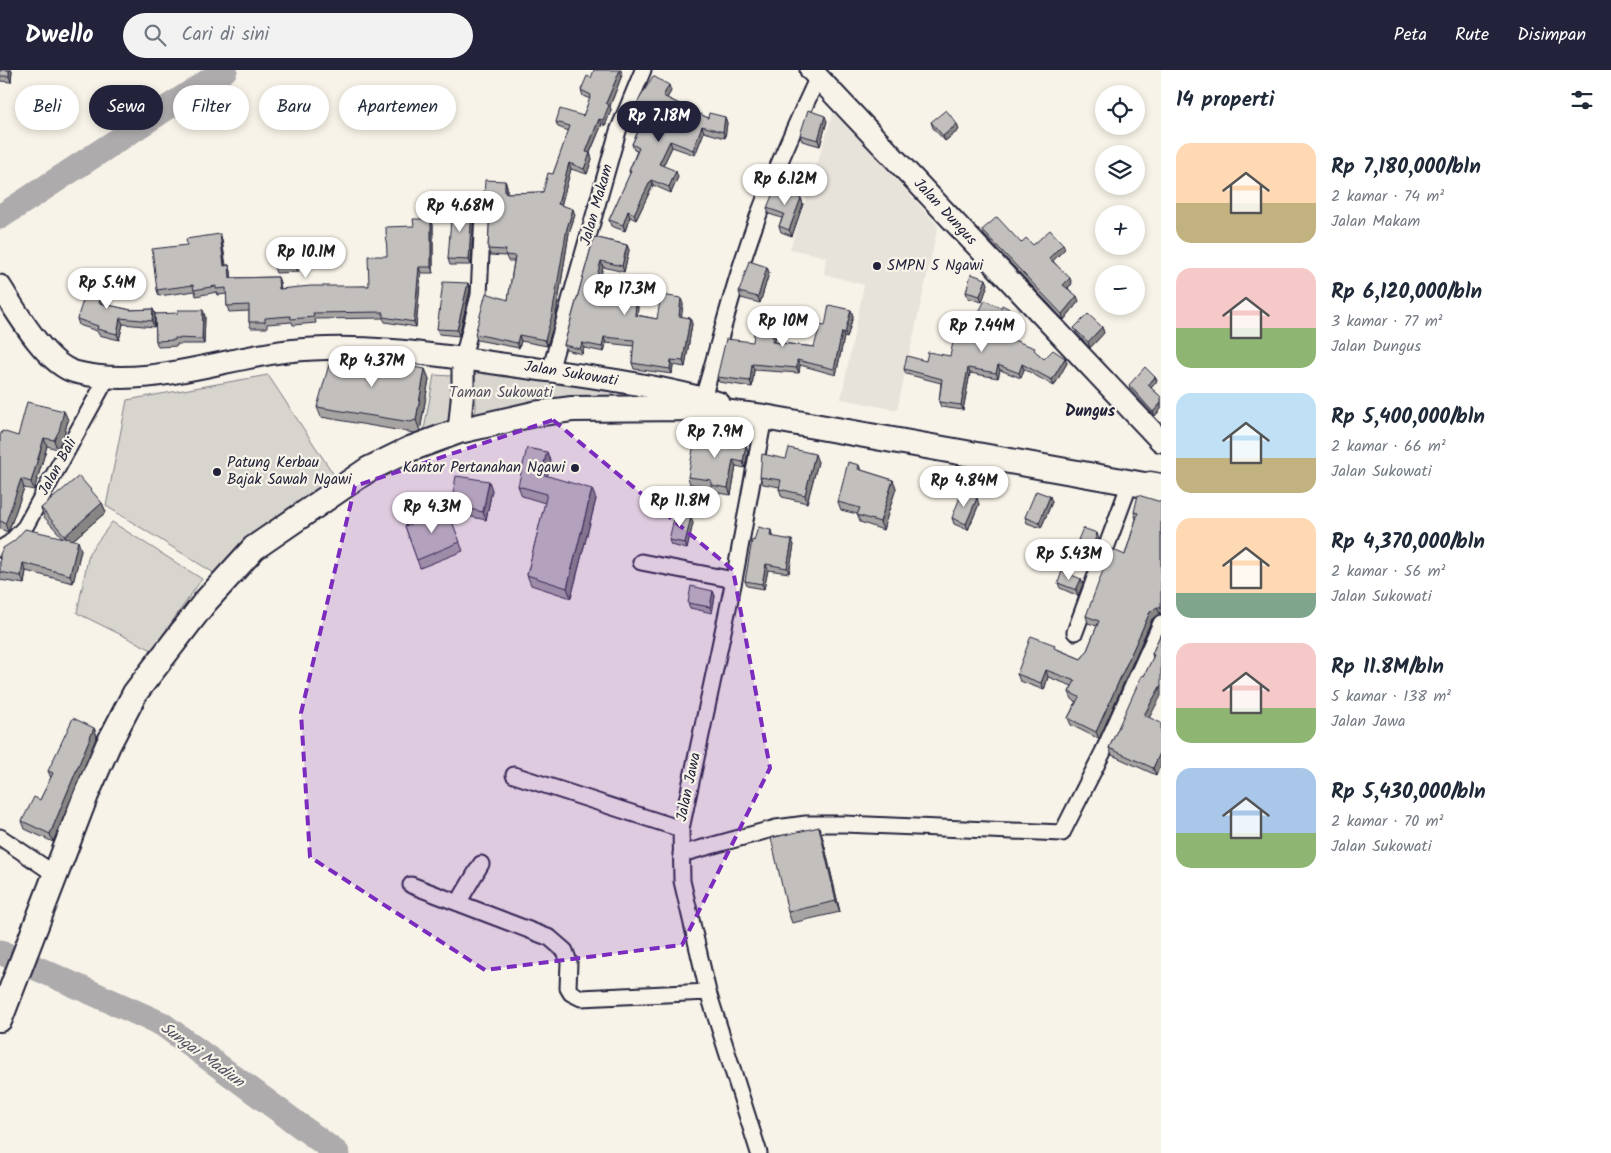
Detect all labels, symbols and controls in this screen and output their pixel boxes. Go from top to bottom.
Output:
search box [123,13,473,58]
text: Dwello [25,16,93,55]
text: Cari di sini [181,20,269,50]
icon: search [141,21,169,49]
text: Peta [1394,21,1427,50]
text: Rute [1455,21,1489,50]
text: Disimpan [1517,21,1586,50]
text: 14 properti [1176,84,1274,117]
chip: Beli [15,85,79,130]
chip: Sewa [89,85,163,130]
chip: Filter [173,85,249,130]
chip: Baru [259,85,329,130]
chip: Apartemen [339,85,456,130]
map controls [1095,85,1145,315]
button: locate [1095,85,1145,135]
icon: filters [1568,86,1596,114]
pin: Rp 7.18M [607,100,711,143]
text: Rp 7.18M [628,104,690,129]
button: layers [1095,145,1145,195]
text: Rp 7,180,000/bln [1331,151,1481,184]
street label: Jalan Makam [574,161,620,249]
icon: home [1216,163,1276,223]
pin: Rp 6.12M [733,164,837,206]
text: Rp 6.12M [753,167,817,192]
street label: Jalan Dungus [907,173,983,251]
text: 2 kamar · 74 m² [1331,184,1444,209]
pin: Rp 4.68M [408,190,512,233]
text: Rp 4.68M [426,194,494,219]
button: + [1095,205,1145,255]
text: Jalan Makam [1331,209,1420,234]
pin: Rp 10.1M [254,236,358,279]
text: Rp 10.1M [277,240,335,265]
place label: SMPN 5 Ngawi [887,254,985,278]
marker: SMPN 5 Ngawi [871,260,883,272]
button: − [1095,265,1145,315]
pin: Rp 5.4M [61,268,153,310]
text: Rp 5.4M [78,271,136,296]
pin: Rp 17.3M [573,274,677,316]
text: Rp 6,120,000/bln [1331,276,1482,309]
text: Rp 17.3M [594,277,656,302]
icon: home [1216,288,1276,348]
pin: Rp 10M [742,306,824,348]
text: Rp 10M [758,309,808,334]
text: 3 kamar · 77 m² [1331,309,1443,334]
pin: Rp 7.44M [930,310,1034,353]
text: Rp 7.44M [949,314,1015,339]
text: Jalan Dungus [1331,334,1421,359]
pin: Rp 4.37M [320,346,424,388]
text: Rp 4.37M [339,349,405,374]
street label: Jalan Sukowati [523,355,621,393]
park label: Taman Sukowati [449,381,554,405]
district label: Dungus [1065,399,1116,424]
text: Rp 5,400,000/bln [1331,401,1485,434]
icon: home [1216,413,1276,473]
pin: Rp 7.9M [669,416,761,459]
text: Rp 7.9M [687,420,743,445]
street label: Jalan Bali [32,433,84,500]
text: 2 kamar · 66 m² [1331,434,1446,459]
place label: Patung Kerbau Bajak Sawah Ngawi [227,451,353,492]
place label: Kantor Pertanahan Ngawi [403,456,566,480]
text: Jalan Sukowati [1331,459,1432,484]
marker: Kantor Pertanahan Ngawi [569,462,581,474]
marker: Patung Kerbau Bajak Sawah Ngawi [211,466,223,478]
pin: Rp 4.84M [912,466,1016,508]
text: Rp 4.84M [930,469,998,494]
pin: Rp 11.8M [628,486,732,528]
text: Rp 11.8M [650,489,710,514]
pin: Rp 4.3M [386,492,478,534]
text: Rp 4.3M [403,495,461,520]
text: Rp 4,370,000/bln [1331,526,1485,559]
pin: Rp 5.43M [1017,538,1121,581]
icon: home [1216,538,1276,598]
text: Rp 5.43M [1036,542,1102,567]
text: 2 kamar · 56 m² [1331,559,1445,584]
text: Jalan Sukowati [1331,584,1432,609]
text: Rp 11.8M/bln [1331,651,1444,684]
icon: home [1216,663,1276,723]
text: 5 kamar · 138 m² [1331,684,1451,709]
text: Jalan Jawa [1331,709,1406,734]
street label: Jalan Jawa [670,750,708,824]
text: Rp 5,430,000/bln [1331,776,1486,809]
icon: home [1216,788,1276,848]
text: 2 kamar · 70 m² [1331,809,1443,834]
text: Jalan Sukowati [1331,834,1432,859]
water label: Sungai Madiun [155,1016,250,1095]

